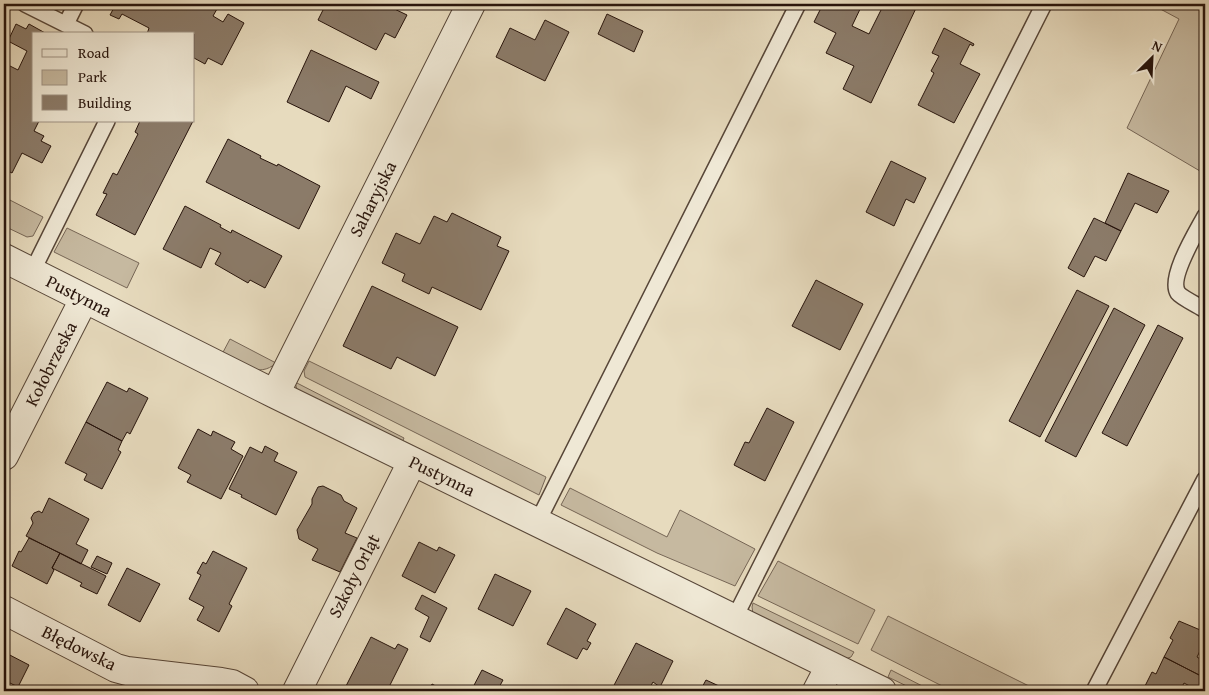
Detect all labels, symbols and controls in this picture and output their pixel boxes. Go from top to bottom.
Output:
legend [32,32,195,122]
north arrow [1126,32,1176,82]
text: N [1149,35,1166,57]
text: Road [78,42,109,63]
text: Park [78,66,107,87]
text: Building [78,92,132,113]
street label: Saharyjska [342,156,403,241]
street label: Pustynna [42,267,117,324]
street label: Kołobrzeska [18,316,84,411]
street label: Pustynna [405,448,480,503]
street label: Szkoły Orląt [321,528,387,622]
street label: Błędowska [37,618,122,677]

